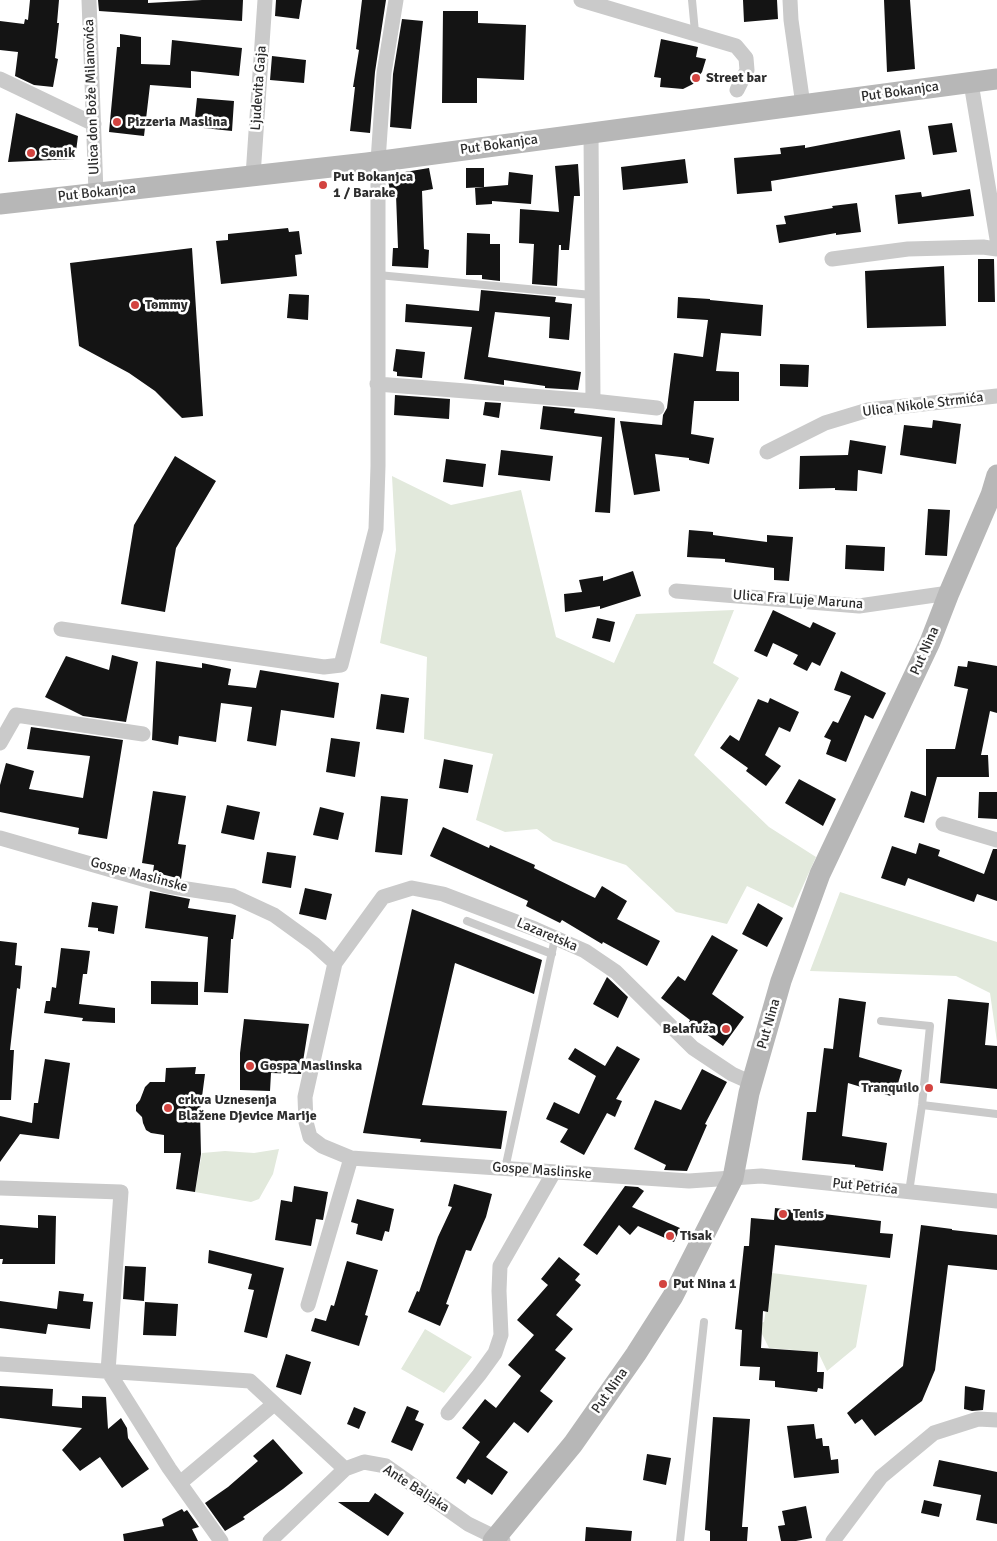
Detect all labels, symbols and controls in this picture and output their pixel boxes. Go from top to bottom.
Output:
street label: Ulica don Bože Milanovića [81,19,103,175]
street label: Ljudevita Gaja [248,45,270,131]
place label: Street bar [706,70,767,86]
marker: Street bar [690,72,702,84]
street label: Put Bokanjca [860,78,940,106]
place label: Pizzeria Maslina [127,114,227,130]
marker: Pizzeria Maslina [111,116,123,128]
street label: Put Bokanjca [459,131,539,159]
place label: Sonik [41,145,75,161]
marker: Sonik [25,147,37,159]
place label: Put Bokanjca 1 / Barake [333,169,413,202]
marker: Put Bokanjca 1 / Barake [317,179,329,191]
street label: Put Bokanjca [57,181,137,205]
place label: Tommy [145,297,188,313]
marker: Tommy [129,299,141,311]
street label: Ulica Nikole Strmića [862,389,984,421]
street label: Ulica Fra Luje Maruna [732,587,864,613]
street label: Put Nina [907,624,943,678]
street label: Gospe Maslinske [89,854,189,896]
street label: Lazaretska [514,915,580,955]
street label: Put Nina [754,997,784,1051]
place label: Belafuža [663,1021,716,1037]
marker: Belafuža [720,1023,732,1035]
place label: Gospa Maslinska [260,1058,362,1074]
marker: Gospa Maslinska [244,1060,256,1072]
place label: Tranquilo [861,1080,919,1096]
marker: Tranquilo [923,1082,935,1094]
place label: crkva Uznesenja Blažene Djevice Marije [178,1092,317,1124]
marker: crkva Uznesenja Blažene Djevice Marije [162,1102,174,1114]
street label: Gospe Maslinske [492,1159,592,1183]
street label: Put Petrića [831,1175,899,1199]
place label: Tenis [793,1206,824,1222]
marker: Tenis [777,1208,789,1220]
place label: Tisak [680,1228,712,1244]
marker: Tisak [664,1230,676,1242]
place label: Put Nina 1 [673,1276,736,1292]
marker: Put Nina 1 [657,1278,669,1290]
street label: Put Nina [588,1365,632,1417]
street label: Ante Baljaka [380,1461,452,1517]

